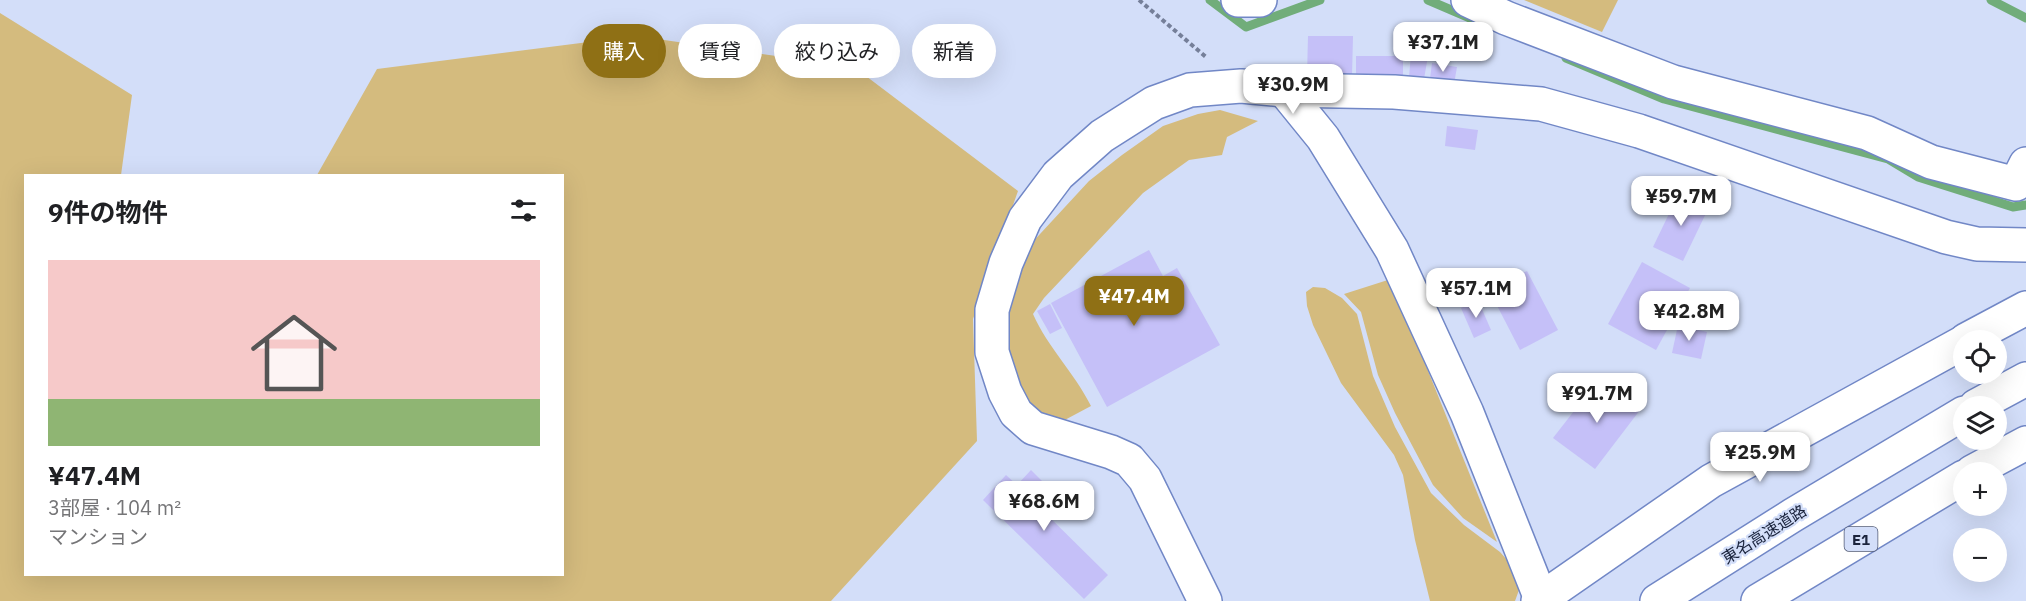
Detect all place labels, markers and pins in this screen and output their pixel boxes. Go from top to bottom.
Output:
pin: ¥37.1M [1394,22,1492,73]
pin: ¥30.9M [1244,64,1342,115]
pin: ¥59.7M [1632,176,1730,227]
pin: ¥57.1M [1427,268,1525,319]
pin: ¥47.4M [1085,276,1183,327]
pin: ¥42.8M [1640,291,1738,342]
pin: ¥91.7M [1548,373,1646,424]
pin: ¥25.9M [1711,432,1809,483]
pin: ¥68.6M [995,481,1093,532]

